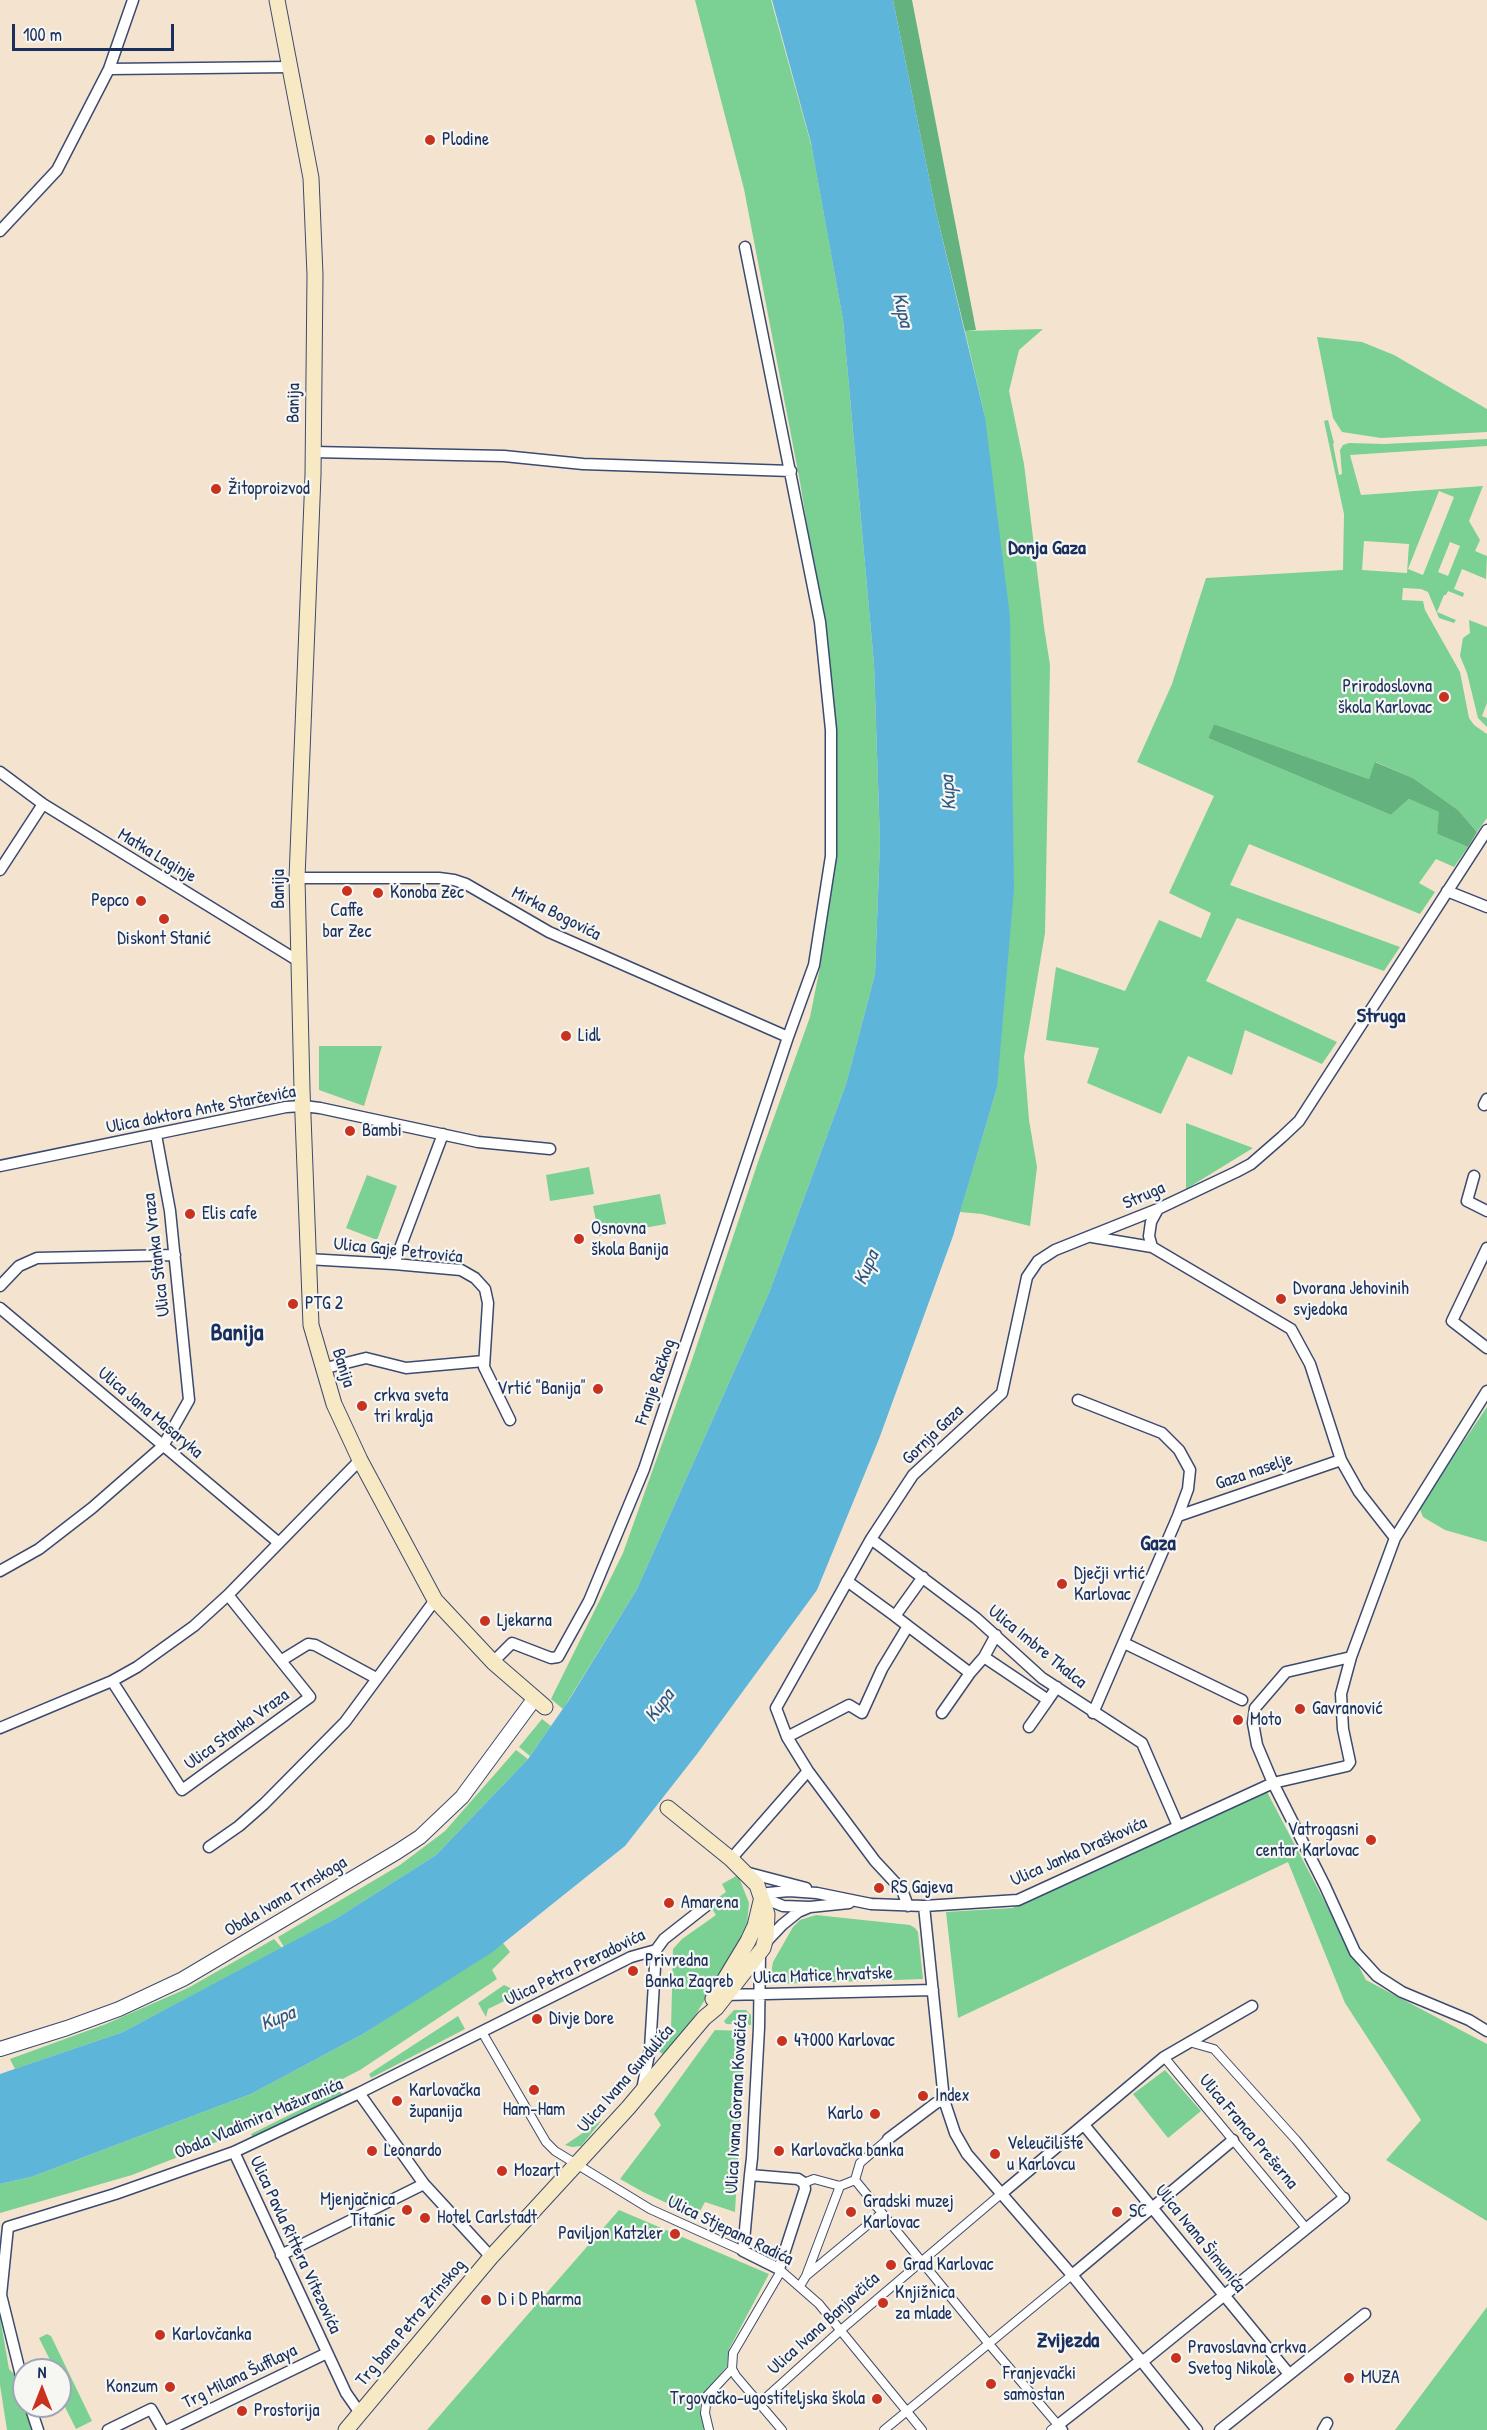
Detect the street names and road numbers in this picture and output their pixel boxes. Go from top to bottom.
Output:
street label: Banija [283,383,305,423]
street label: Matka Laginje [114,824,200,888]
street label: Banija [268,869,290,909]
street label: Mirka Bogovića [508,882,604,946]
street label: Ulica doktora Ante Starčevića [104,1081,298,1139]
street label: Struga [1120,1177,1168,1215]
street label: Ulica Stanka Vraza [139,1192,175,1318]
street label: Ulica Gaje Petrovića [332,1233,464,1269]
street label: Franje Račkog [631,1336,681,1428]
street label: Banija [327,1346,359,1390]
street label: Ulica Jana Masaryka [93,1363,207,1463]
street label: Gornja Gaza [898,1401,968,1469]
street label: Gaza naselje [1213,1449,1295,1495]
street label: Ulica Imbre Tkalca [983,1601,1091,1693]
street label: Ulica Stanka Vraza [180,1685,294,1775]
street label: Ulica Janka Draškovića [1008,1812,1150,1892]
street label: Obala Ivana Trnskoga [221,1852,351,1942]
street label: Ulica Petra Preradovića [501,1925,649,2011]
street label: Ulica Matice hrvatske [753,1963,893,1989]
street label: Ulica Ivana Gorana Kovačića [722,2014,752,2194]
street label: Ulica Ivana Gundulića [573,2021,679,2137]
street label: Ulica Franca Prešerna [1194,2070,1302,2194]
street label: Obala Vladimira Mažuranića [172,2074,346,2164]
street label: Ulica Pavla Rittera Vitezovića [244,2153,346,2337]
street label: Ulica Ivana Šimunića [1150,2181,1250,2297]
street label: Ulica Stjepana Radića [664,2191,796,2271]
street label: Trg bana Petra Zrinskog [352,2255,470,2391]
street label: Ulica Ivana Banjavčića [764,2268,884,2380]
street label: Trg Milana Šufflaya [179,2340,301,2414]

